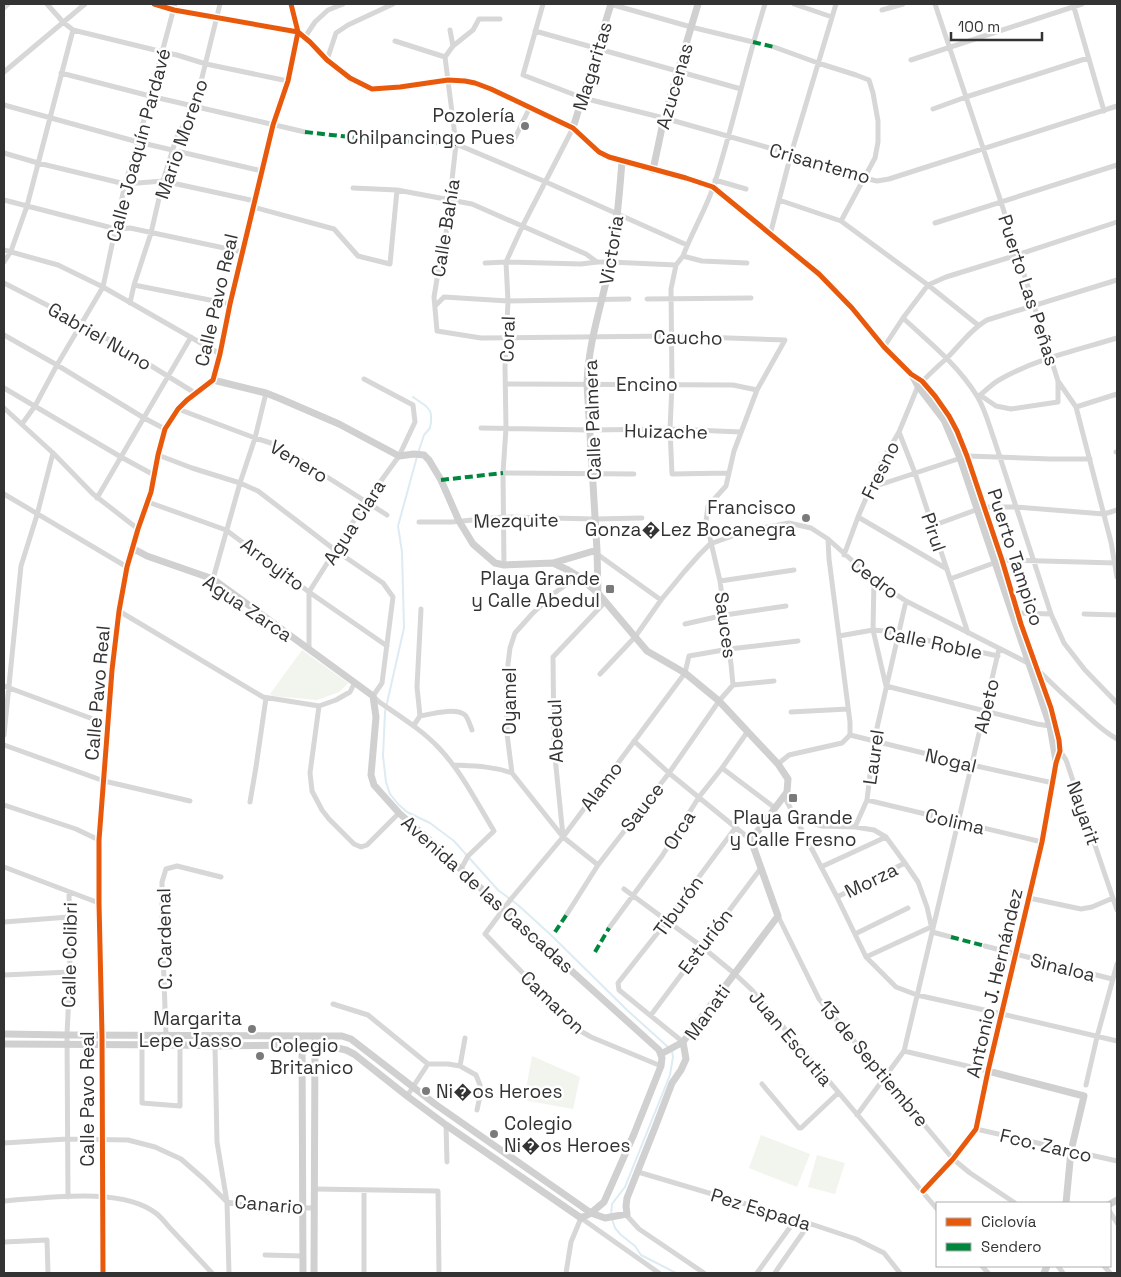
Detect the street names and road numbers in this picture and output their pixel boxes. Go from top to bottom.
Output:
street label: Magaritas [567,19,618,114]
street label: Azucenas [650,40,699,132]
street label: Calle Joaquín Pardavé [101,46,176,245]
street label: Mario Moreno [149,76,214,203]
street label: Crisantemo [766,137,873,190]
street label: Calle Bahía [425,177,466,279]
street label: Puerto Las Peñas [992,211,1065,369]
street label: Victoria [594,213,629,287]
street label: Calle Pavo Real [189,231,244,369]
street label: Gabriel Nuno [43,297,156,376]
street label: Coral [494,315,521,363]
street label: Caucho [653,324,723,351]
street label: Calle Palmera [578,359,607,481]
street label: Encino [616,372,678,397]
street label: Huizache [624,418,708,445]
street label: Venero [265,434,333,489]
street label: Fresno [856,437,905,503]
street label: Agua Clara [317,475,391,570]
street label: Puerto Tampico [982,485,1049,629]
street label: Mezquite [473,507,559,534]
street label: Pirul [915,509,952,555]
street label: Arroyito [236,532,310,597]
street label: Cedro [846,552,904,605]
street label: Agua Zarca [198,569,297,648]
street label: Sauces [708,590,743,660]
street label: Calle Roble [881,620,985,665]
street label: Calle Pavo Real [79,624,116,762]
street label: Oyamel [497,667,522,735]
street label: Abeto [968,676,1005,736]
street label: Abedul [542,699,569,763]
street label: Laurel [857,728,890,786]
street label: Nogal [923,742,979,779]
street label: Alamo [575,757,628,816]
street label: Sauce [615,777,670,837]
street label: Nayarit [1061,778,1106,849]
street label: Colima [923,803,987,840]
street label: Orca [658,806,701,855]
street label: Avenida de las Cascadas [396,810,579,979]
street label: Morza [841,857,902,904]
street label: Tiburón [648,871,709,942]
street label: Antonio J. Hernández [961,886,1028,1080]
street label: C. Cardenal [151,888,178,990]
street label: Calle Colibri [56,902,83,1008]
street label: Esturión [673,903,738,979]
street label: Sinaloa [1028,947,1098,988]
street label: Camaron [515,965,590,1039]
street label: Manati [679,980,736,1045]
street label: Juan Escutia [743,985,838,1092]
street label: 13 de Septiembre [813,994,934,1132]
street label: Calle Pavo Real [75,1031,100,1167]
street label: Fco. Zarco [997,1123,1094,1168]
street label: Pez Espada [708,1182,814,1237]
street label: Canario [233,1189,305,1220]

